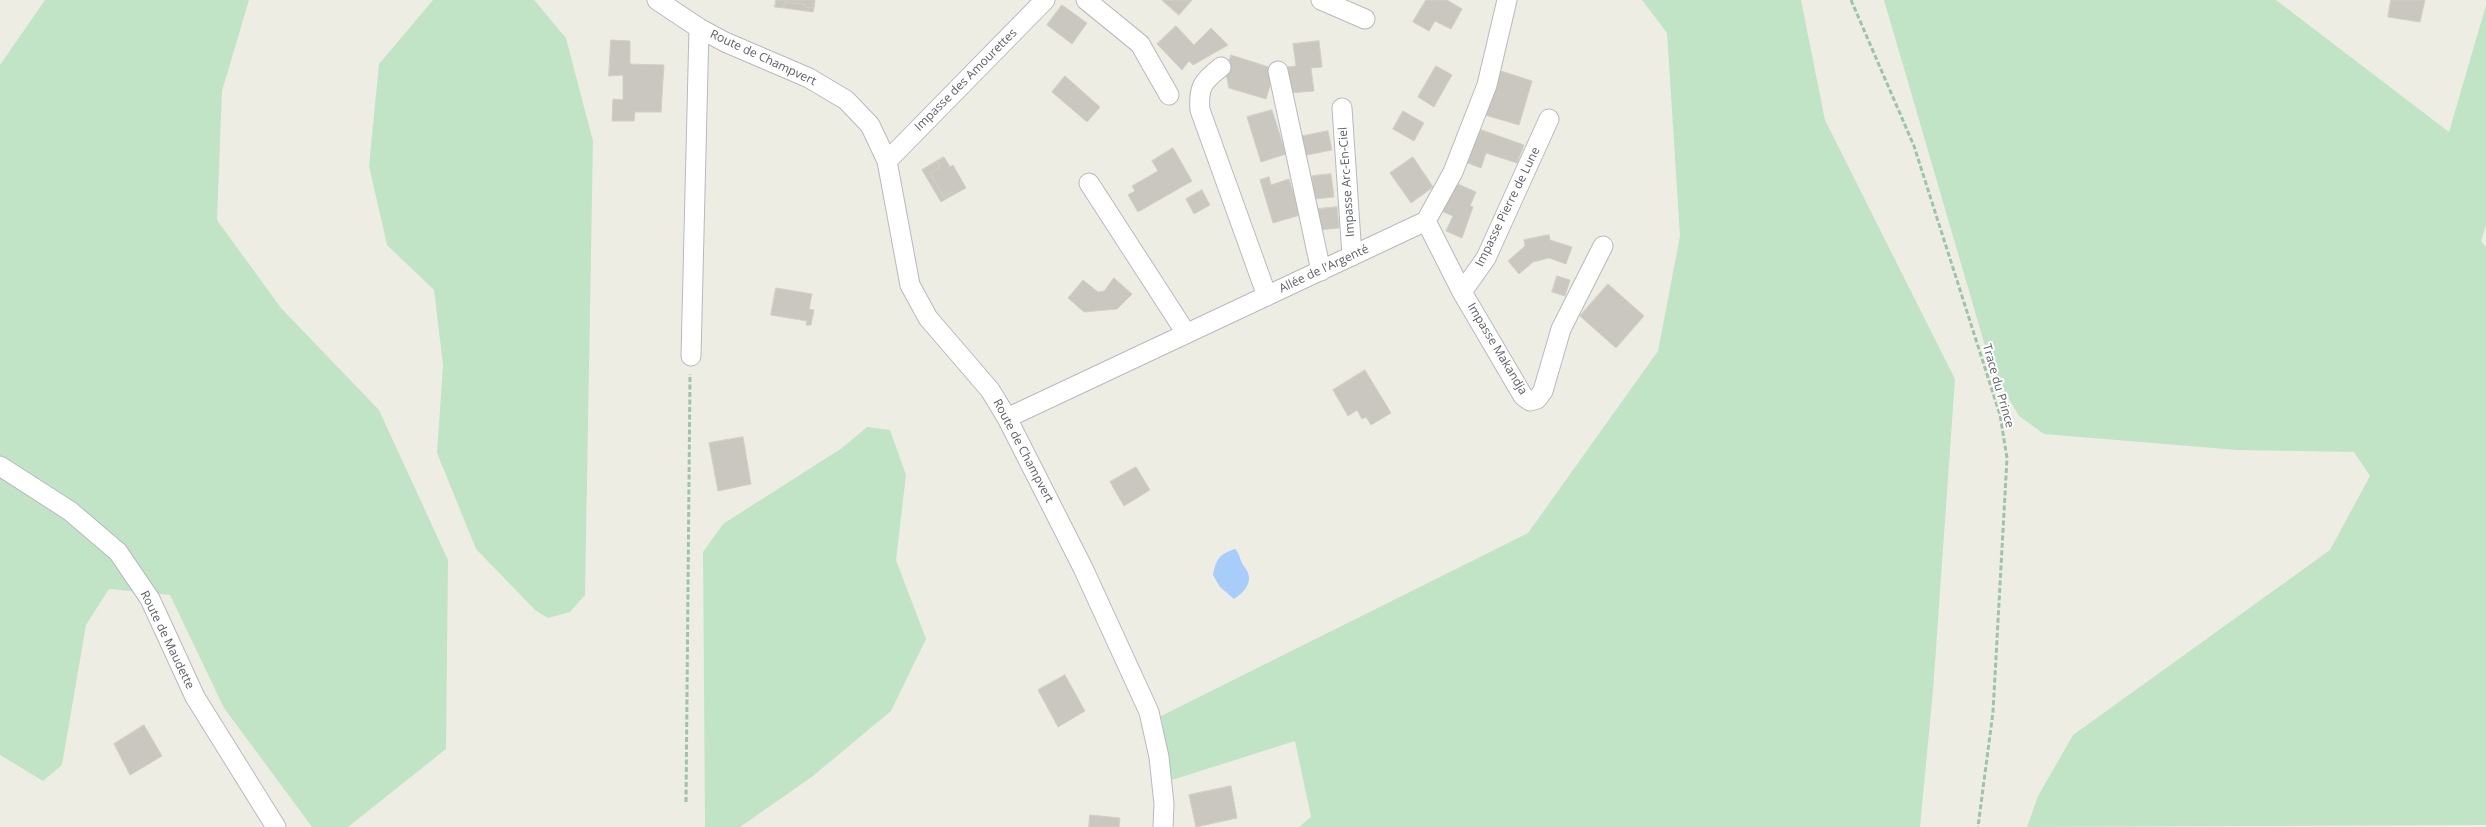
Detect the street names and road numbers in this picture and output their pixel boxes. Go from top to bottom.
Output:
street label: Impasse des Amourettes [912,26,1020,134]
street label: Route de Champvert [708,27,818,89]
street label: Impasse Arc-En-Ciel [1336,127,1358,237]
street label: Impasse Pierre de Lune [1473,145,1543,269]
street label: Allée de l'Argenté [1277,242,1371,296]
street label: Impasse Makandja [1464,300,1530,398]
street label: Trace du Prince [1979,342,2017,430]
street label: Route de Champvert [990,397,1056,505]
street label: Route de Maudette [137,589,197,691]

